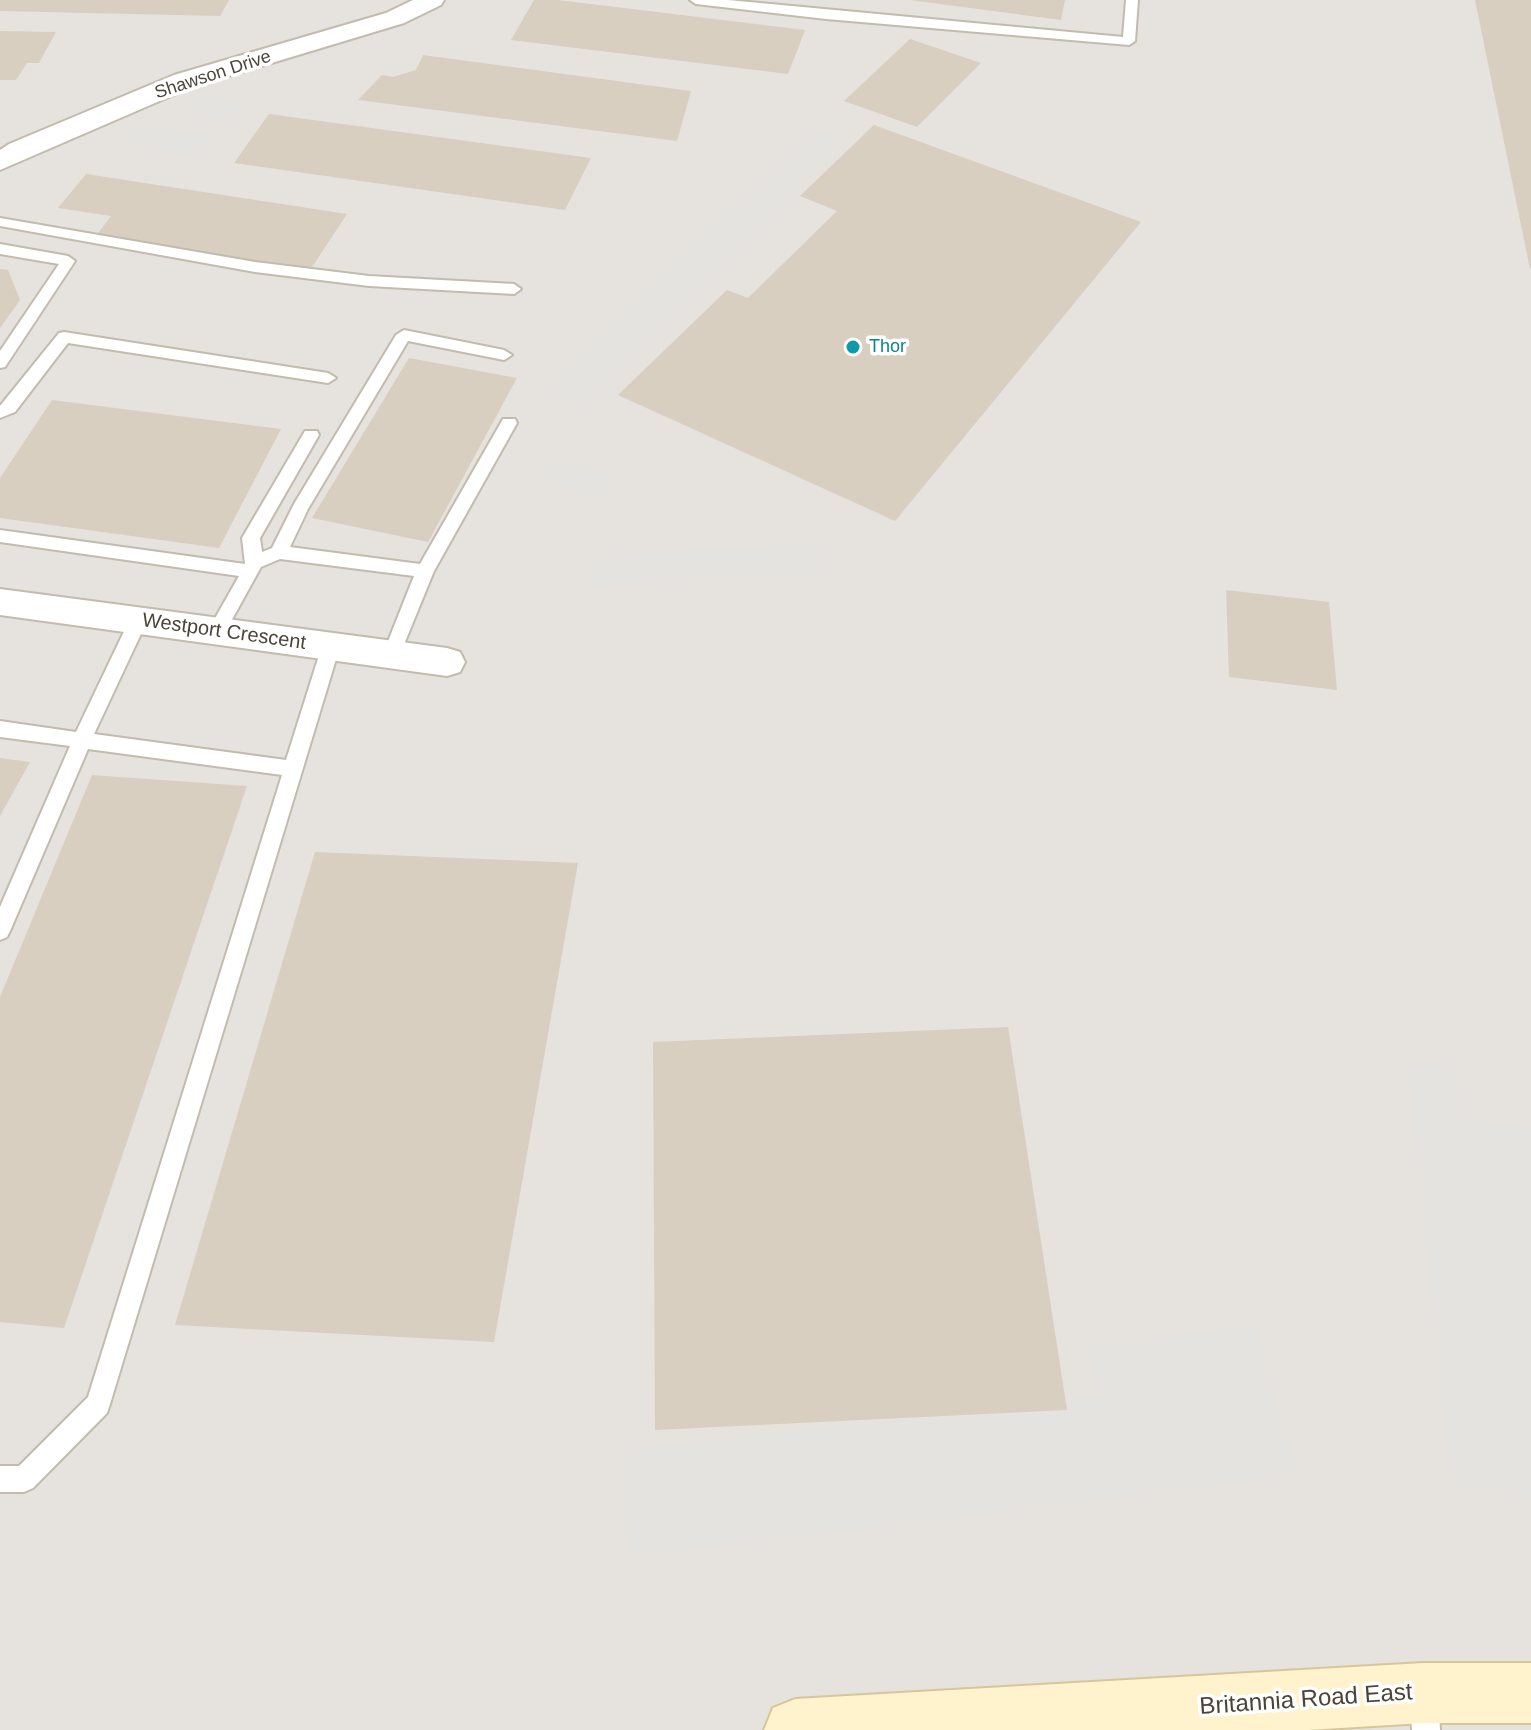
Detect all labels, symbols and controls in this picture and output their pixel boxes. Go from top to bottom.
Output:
street label: Shawson Drive [152,46,274,104]
place label: Thor [869,336,906,358]
marker: Thor [844,338,862,356]
street label: Westport Crescent [141,609,307,655]
street label: Britannia Road East [1199,1678,1413,1722]

